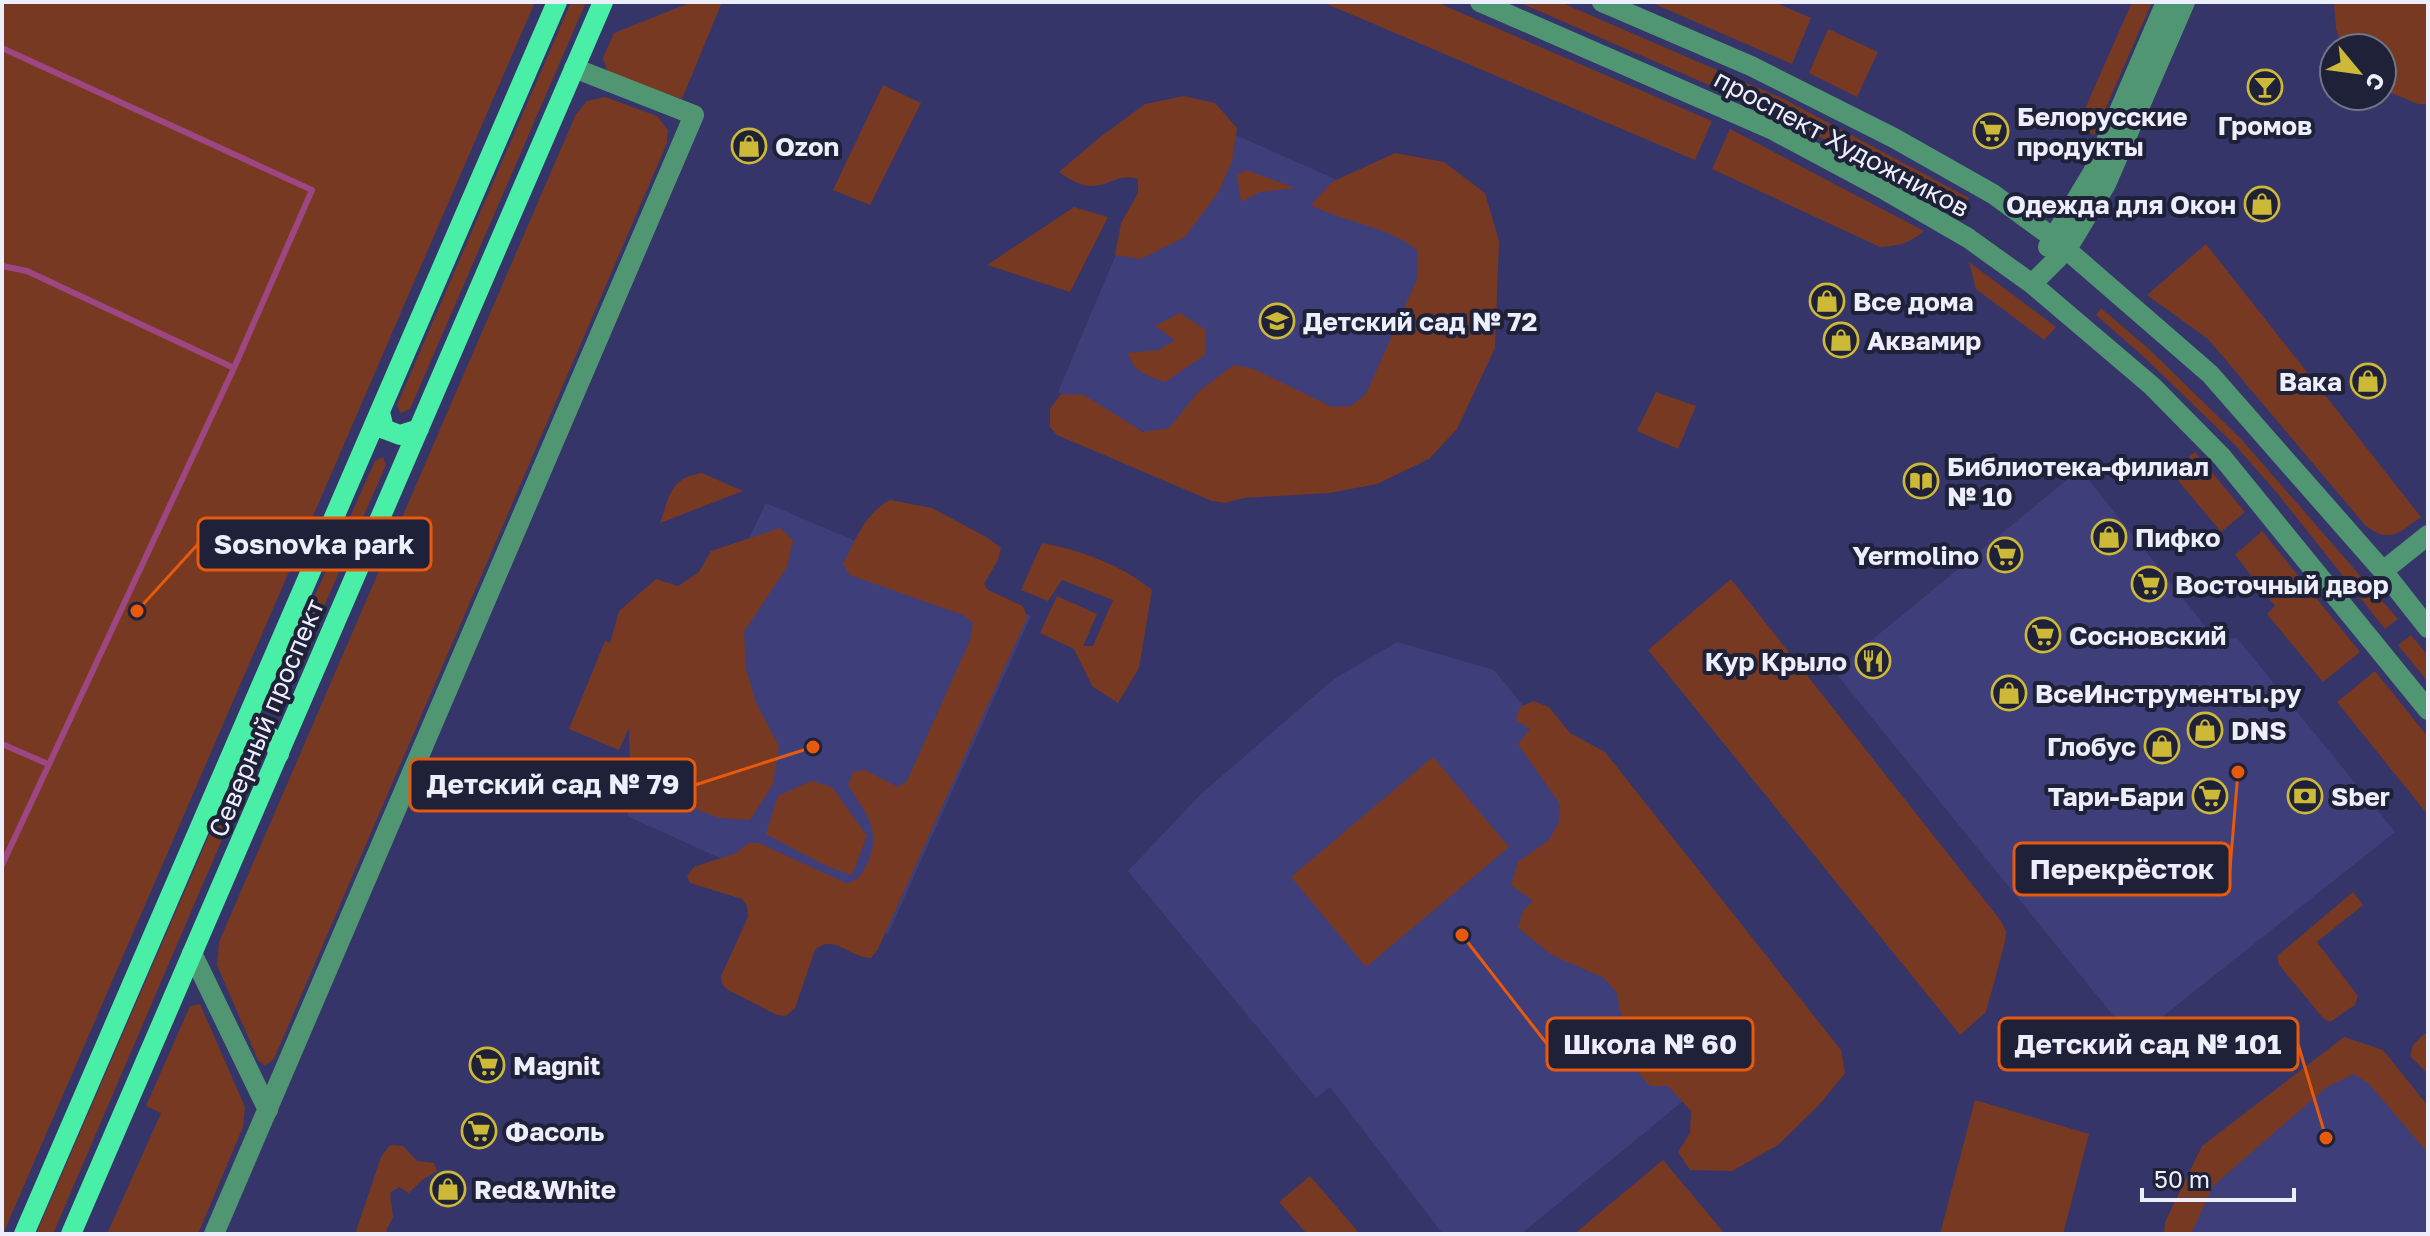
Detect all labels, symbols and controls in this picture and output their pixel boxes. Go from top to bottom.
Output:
north arrow [2318,32,2398,112]
street label: проспект Художников [1709,63,1975,223]
bar icon: Громов [2246,68,2284,106]
text: С [2360,69,2392,95]
place label: Белорусские продукты [2017,101,2188,162]
place label: Громов [2218,110,2312,141]
supermarket icon: Белорусские продукты [1972,112,2010,150]
shop icon: Ozon [730,127,768,165]
place label: Ozon [775,131,839,162]
shop icon: Одежда для Окон [2243,185,2281,223]
place label: Одежда для Окон [2006,189,2236,220]
shop icon: Все дома [1808,282,1846,320]
place label: Все дома [1853,286,1974,317]
school or university icon: Детский сад № 72 [1258,302,1296,340]
place label: Детский сад № 72 [1303,306,1537,337]
shop icon: Аквамир [1822,321,1860,359]
place label: Аквамир [1867,325,1981,356]
shop icon: Вака [2349,362,2387,400]
place label: Вака [2279,366,2342,397]
place label: Библиотека-филиал № 10 [1947,451,2209,512]
library icon: Библиотека-филиал № 10 [1902,462,1940,500]
callout: Sosnovka park [198,518,431,570]
shop icon: Пифко [2090,518,2128,556]
place label: Пифко [2135,522,2221,553]
text: Sosnovka park [213,527,415,560]
supermarket icon: Yermolino [1986,536,2024,574]
place label: Yermolino [1852,540,1979,571]
supermarket icon: Восточный двор [2130,565,2168,603]
place label: Восточный двор [2175,569,2389,600]
street label: Северный проспект [202,594,330,842]
supermarket icon: Сосновский [2024,616,2062,654]
place label: Сосновский [2069,620,2226,651]
restaurant icon: Кур Крыло [1854,642,1892,680]
place label: Кур Крыло [1705,646,1847,677]
shop icon: ВсеИнструменты.ру [1990,674,2028,712]
place label: ВсеИнструменты.ру [2035,678,2302,709]
shop icon: DNS [2186,711,2224,749]
place label: DNS [2231,715,2287,746]
shop icon: Глобус [2143,727,2181,765]
place label: Глобус [2047,731,2136,762]
callout: Детский сад № 79 [410,759,695,811]
text: Детский сад № 79 [427,767,680,800]
supermarket icon: Тари-Бари [2191,777,2229,815]
bank icon: Sber [2286,777,2324,815]
place label: Тари-Бари [2048,781,2184,812]
place label: Sber [2331,781,2390,812]
callout: Перекрёсток [2014,843,2230,895]
text: Перекрёсток [2030,852,2214,885]
callout: Школа № 60 [1547,1018,1753,1070]
callout: Детский сад № 101 [1999,1018,2298,1070]
text: Школа № 60 [1563,1027,1737,1060]
text: Детский сад № 101 [2015,1027,2282,1060]
supermarket icon: Magnit [468,1046,506,1084]
place label: Magnit [513,1050,600,1081]
supermarket icon: Фасоль [460,1112,498,1150]
place label: Фасоль [505,1116,604,1147]
scale bar [2142,1152,2294,1202]
text: 50 m [2154,1164,2210,1193]
shop icon: Red&White [429,1170,467,1208]
place label: Red&White [474,1174,616,1205]

